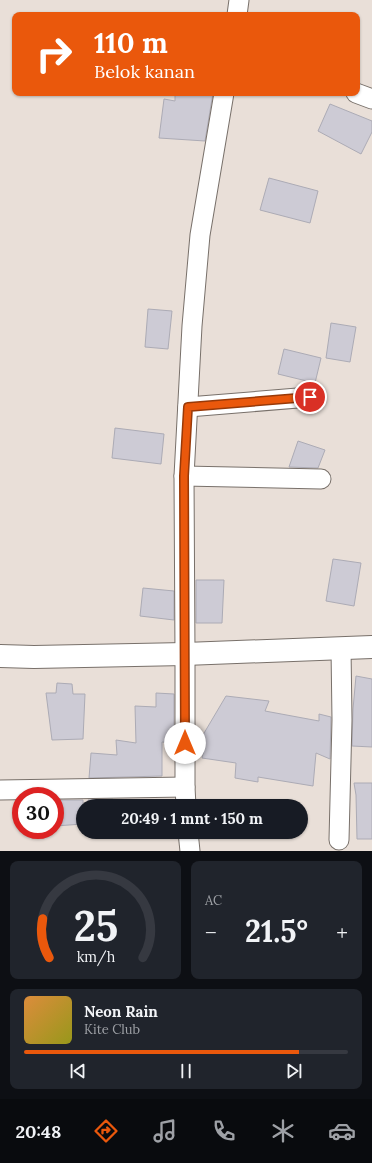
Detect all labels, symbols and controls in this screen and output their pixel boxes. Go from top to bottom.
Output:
text: 110 m [94,25,168,61]
icon: right [28,28,80,80]
text: Belok kanan [94,60,195,83]
pin [293,380,327,414]
icon: arrive [299,386,321,408]
position arrow [164,722,206,764]
speed limit sign: 30 [12,787,64,839]
text: 20:49 · 1 mnt · 150 m [121,809,263,828]
text: AC [205,892,222,909]
text: 25 [73,899,118,952]
text: 21.5° [245,912,308,950]
text: − [205,918,217,946]
text: + [336,918,348,946]
text: km/h [76,948,115,967]
text: Neon Rain [84,1002,158,1021]
text: Kite Club [84,1021,140,1038]
icon: previous [67,1060,89,1082]
icon: pause [175,1060,197,1082]
icon: next [283,1060,305,1082]
icon: directions [92,1117,120,1145]
icon: music [151,1117,179,1145]
icon: phone [210,1117,238,1145]
icon: climate [269,1117,297,1145]
icon: car [328,1117,356,1145]
text: 20:48 [16,1120,61,1143]

